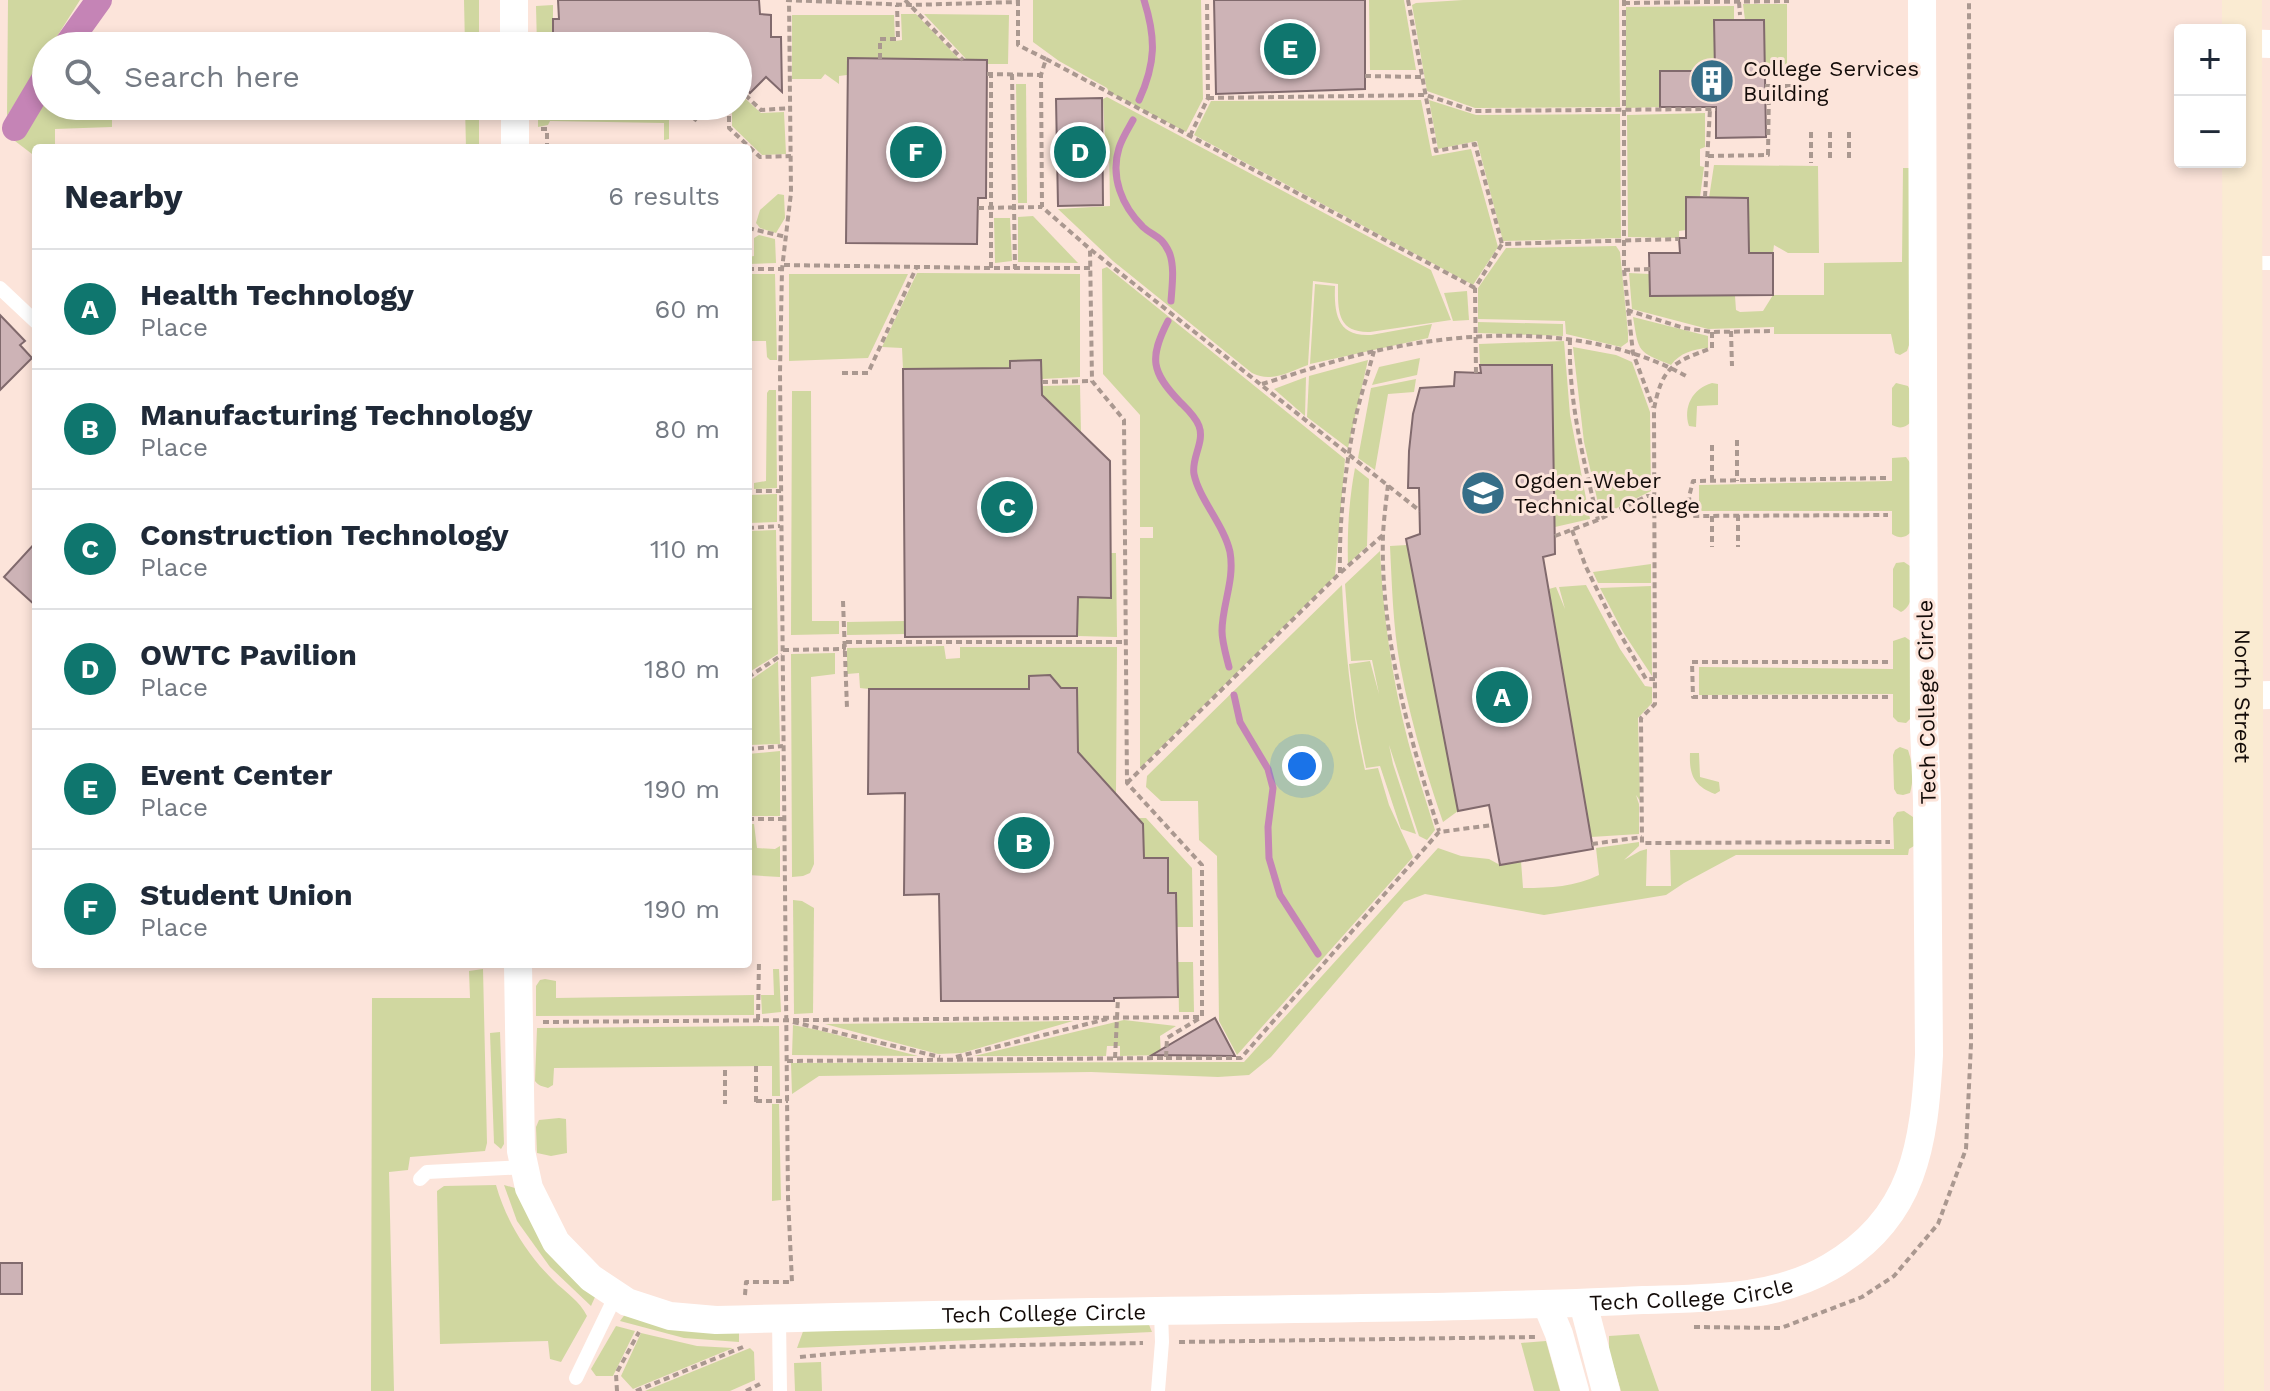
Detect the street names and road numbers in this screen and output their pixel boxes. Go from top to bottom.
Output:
street label: Tech College Circle [1912,599,1941,805]
street label: North Street [2230,629,2255,763]
street label: Tech College Circle [1589,1272,1796,1316]
street label: Tech College Circle [941,1299,1146,1328]

